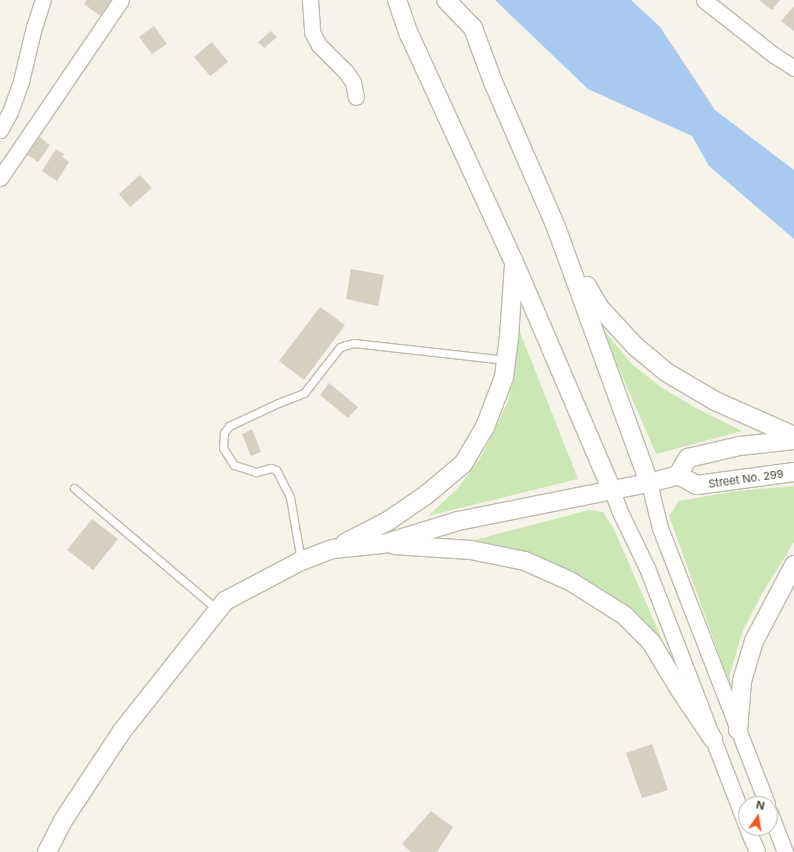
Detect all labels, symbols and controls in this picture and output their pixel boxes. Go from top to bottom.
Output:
street label: Street No. 299 [708,467,784,491]
north arrow [738,796,778,836]
text: N [755,798,766,813]

